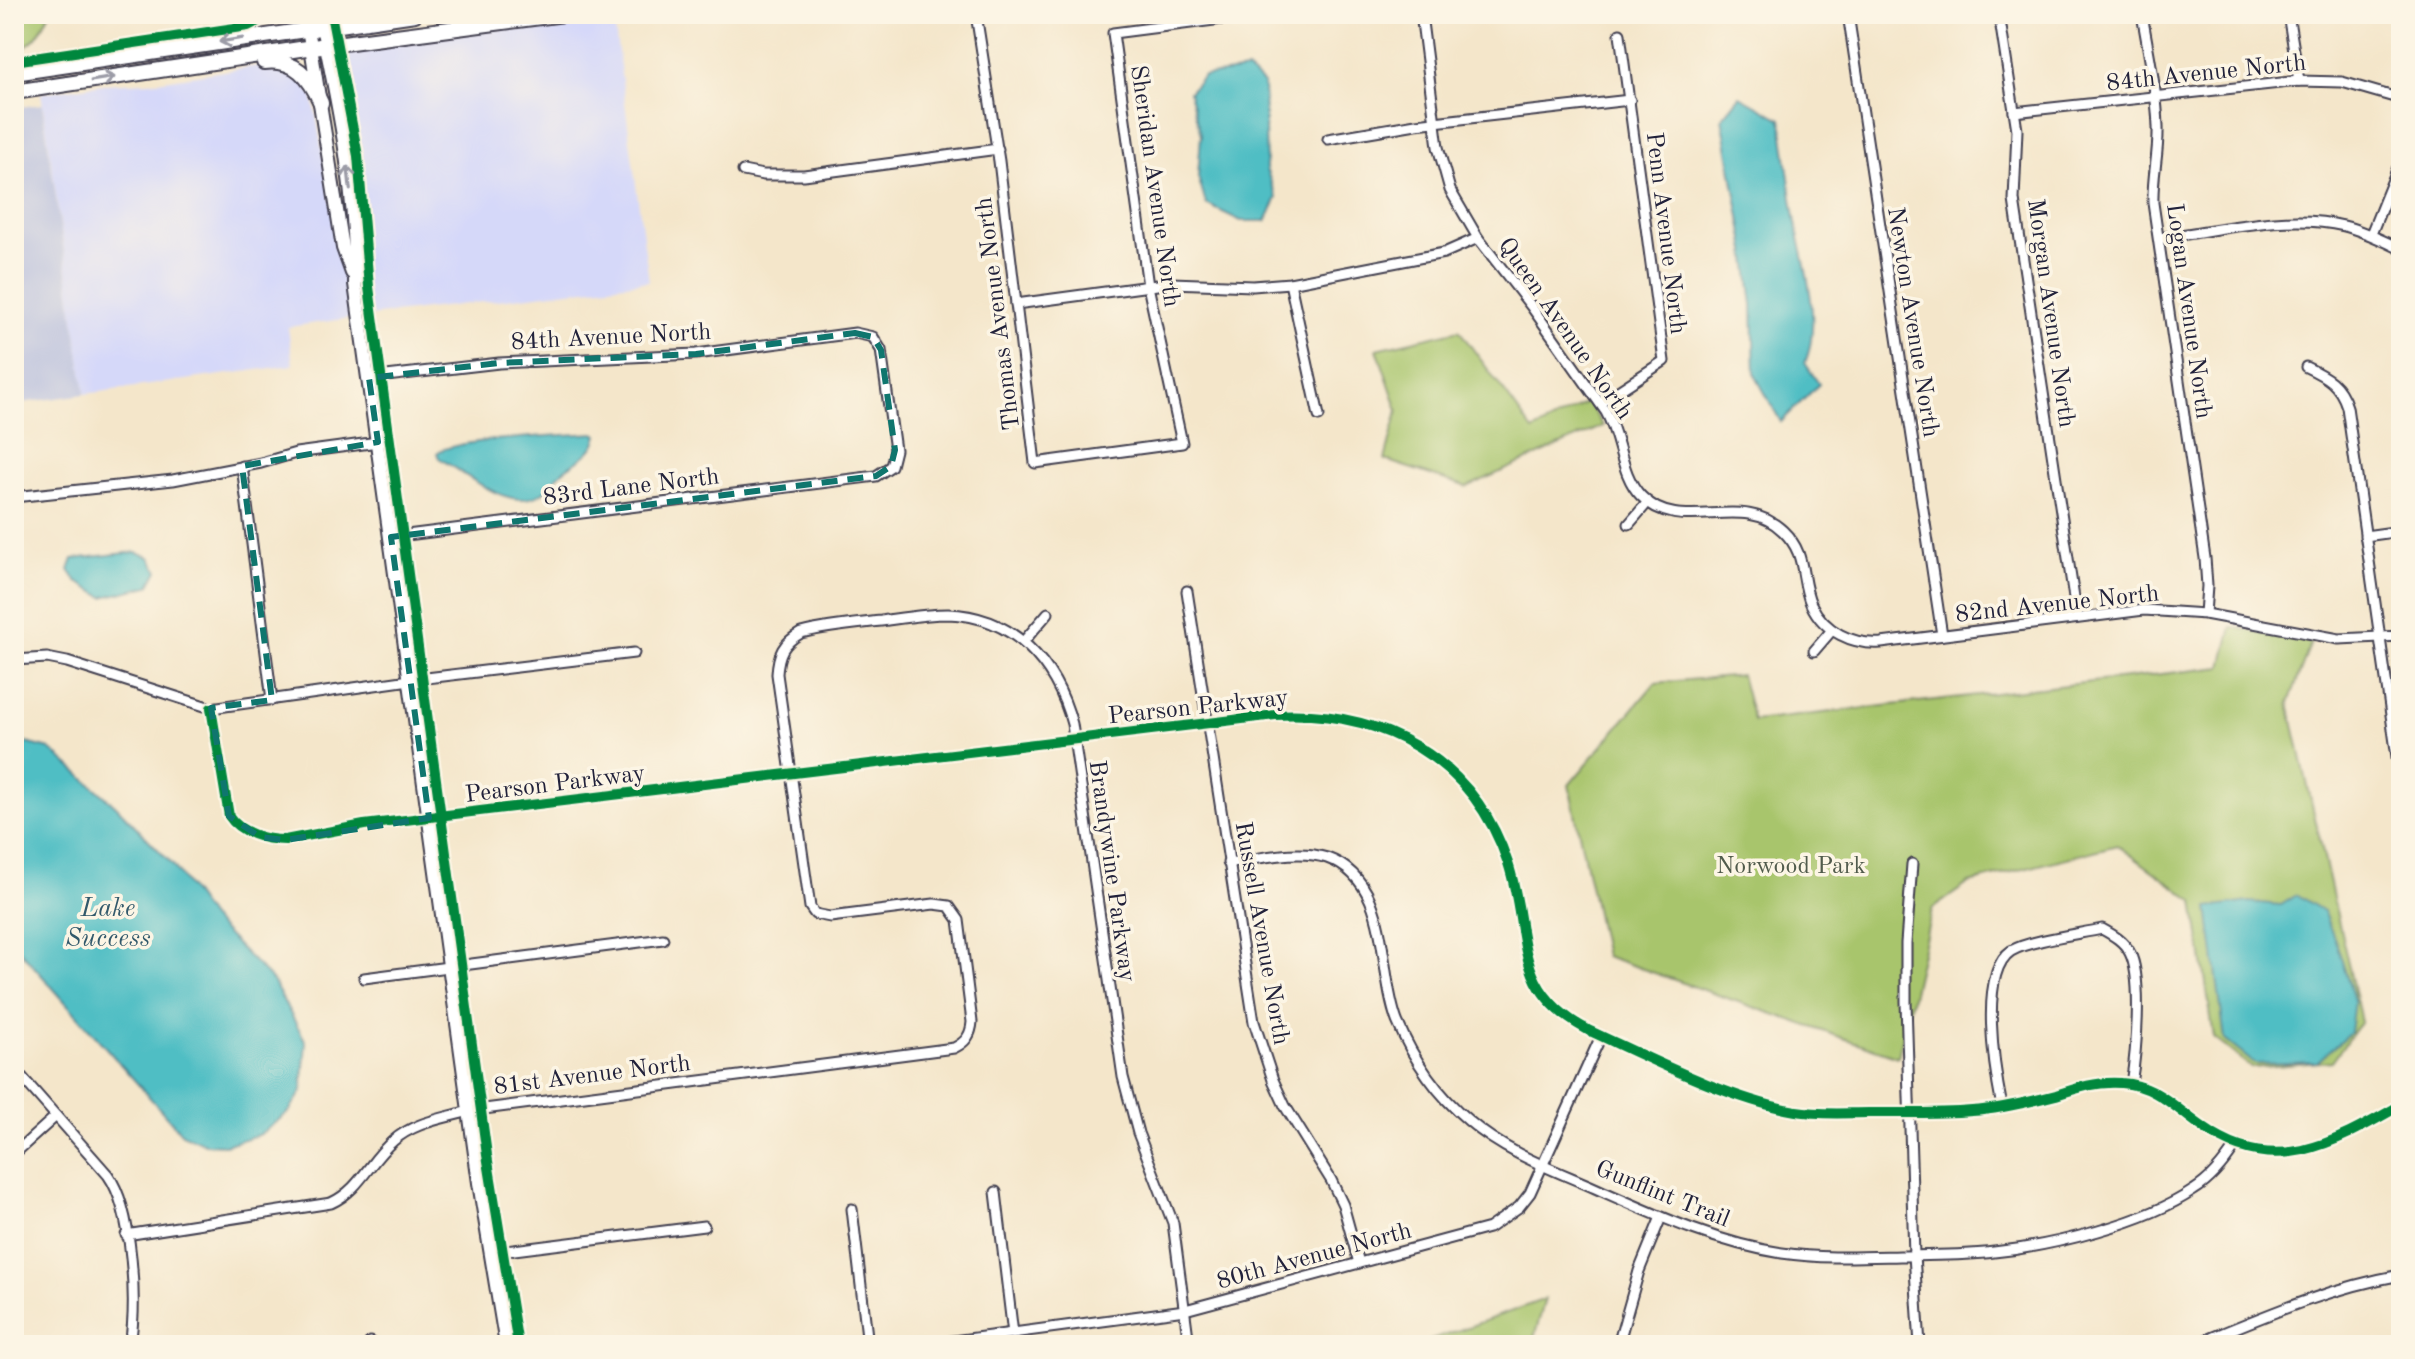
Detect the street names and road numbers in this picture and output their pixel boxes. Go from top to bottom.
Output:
street label: 84th Avenue North [2105,52,2307,96]
street label: Sheridan Avenue North [1125,64,1183,309]
street label: Penn Avenue North [1641,131,1689,336]
street label: Thomas Avenue North [973,196,1025,432]
street label: Morgan Avenue North [2022,197,2078,429]
street label: Logan Avenue North [2161,202,2215,420]
street label: Newton Avenue North [1882,205,1942,439]
street label: Queen Avenue North [1493,234,1636,424]
street label: 84th Avenue North [510,321,712,355]
street label: 83rd Lane North [542,465,721,511]
street label: 82nd Avenue North [1954,582,2160,628]
street label: Pearson Parkway [1107,687,1290,729]
street label: Brandywine Parkway [1084,759,1139,984]
street label: Pearson Parkway [464,762,647,808]
street label: Russell Avenue North [1230,820,1292,1047]
street label: 81st Avenue North [493,1052,692,1100]
street label: Gunflint Trail [1592,1157,1733,1233]
street label: 80th Avenue North [1215,1219,1415,1294]

